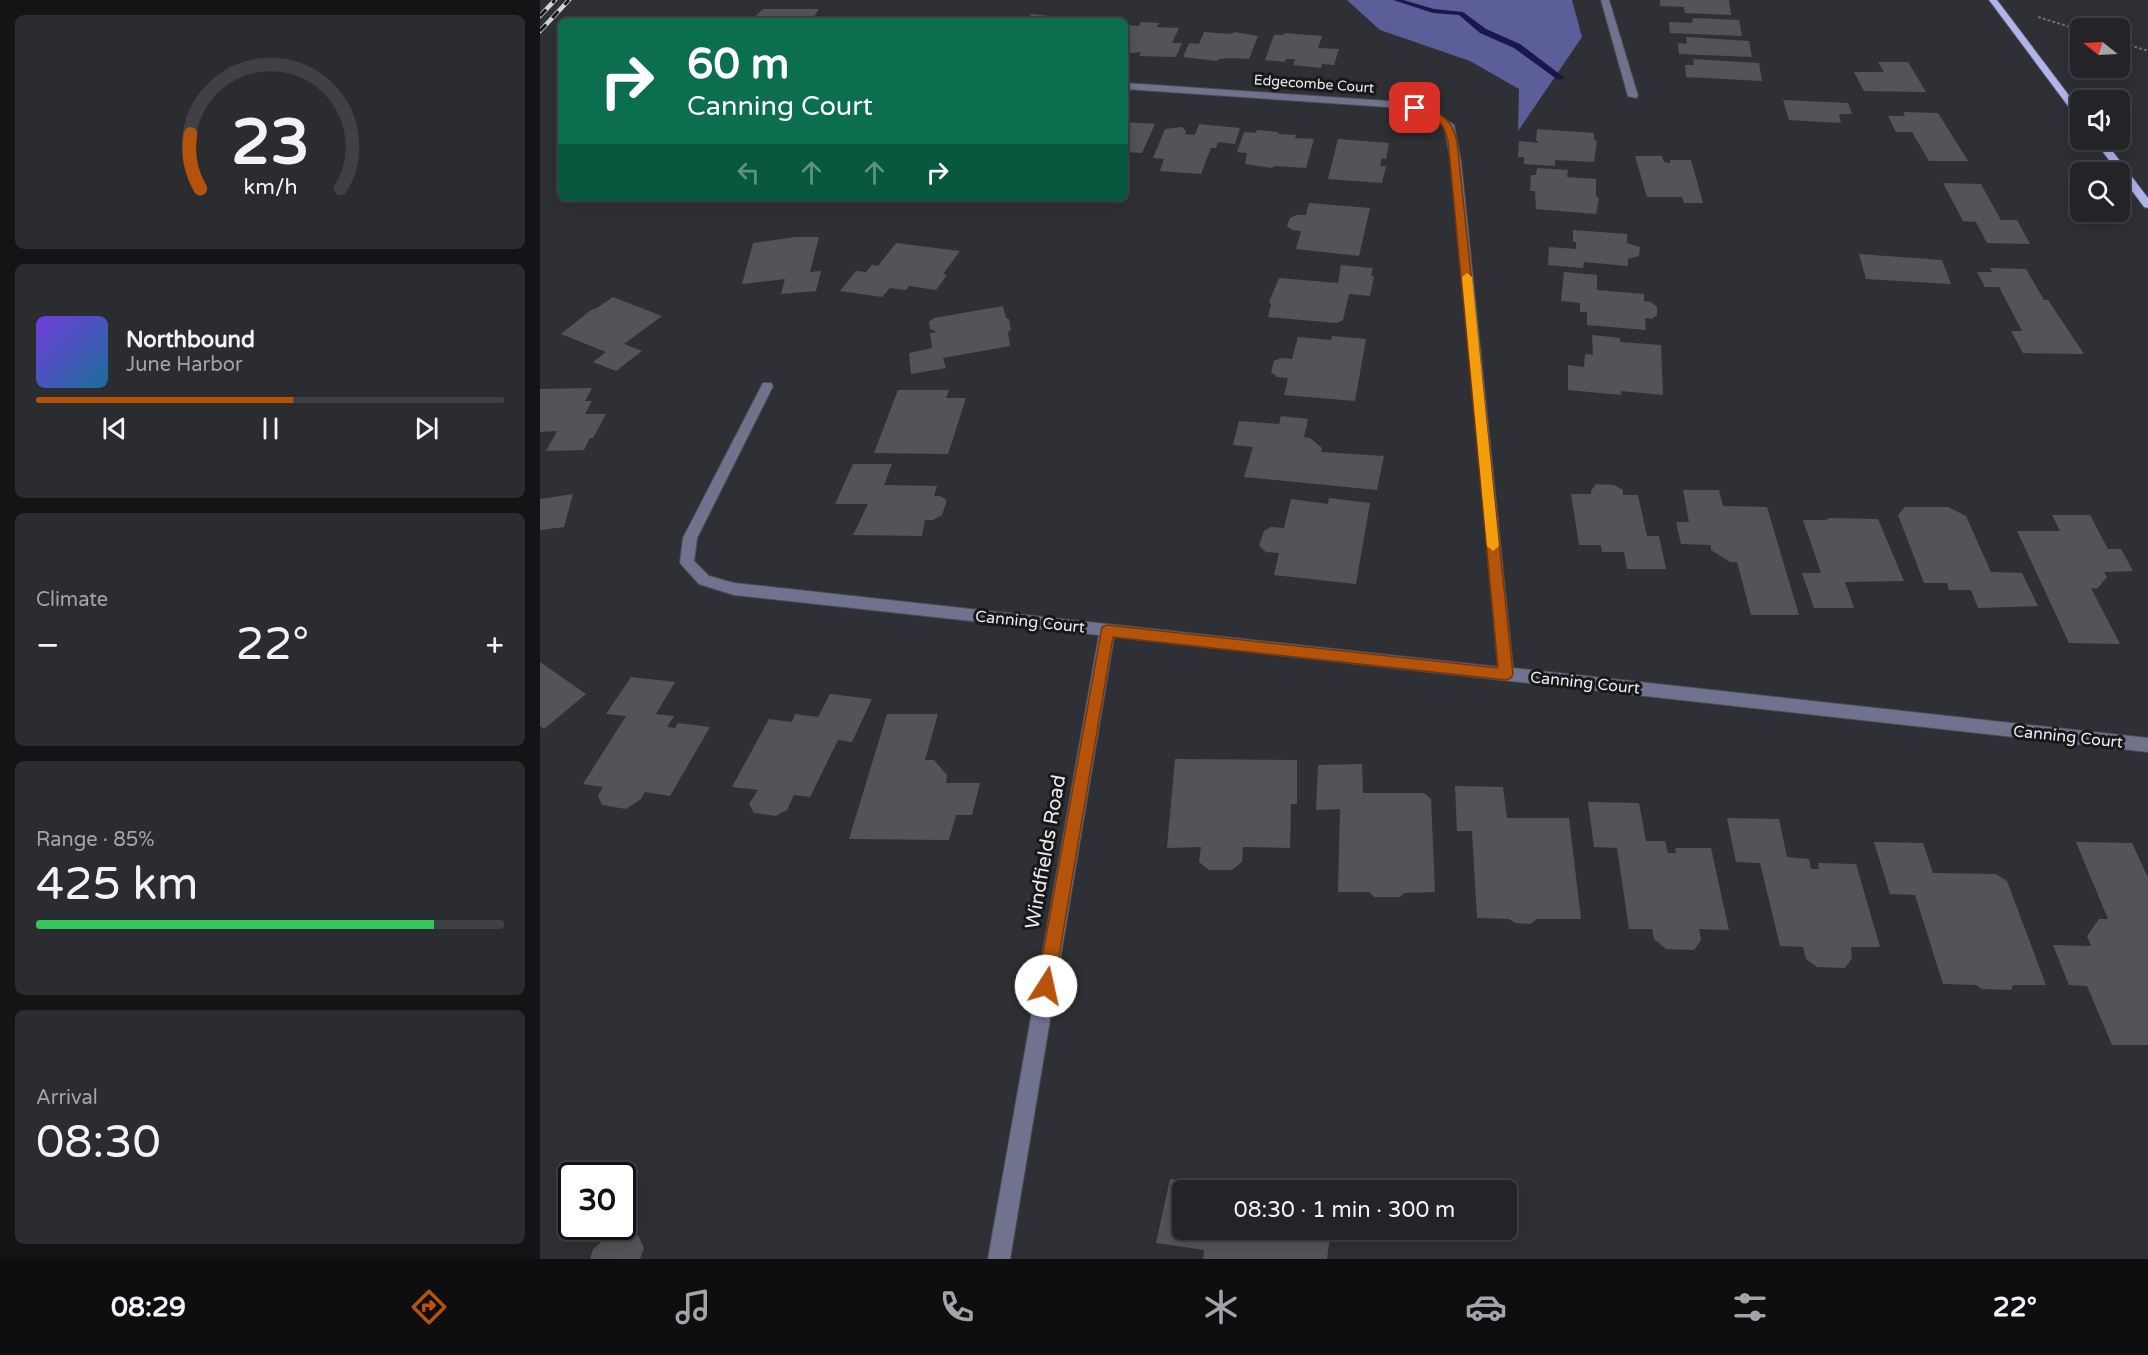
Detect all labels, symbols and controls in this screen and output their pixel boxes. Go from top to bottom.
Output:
north arrow [2070,18,2130,78]
map controls [2070,18,2130,222]
text: 60 m [687,39,789,90]
icon: right [588,42,666,120]
street label: Edgecombe Court [1253,71,1375,97]
pin [1389,82,1440,133]
text: Canning Court [687,90,873,123]
button: sound [2070,90,2130,150]
icon: arrive [1398,91,1431,124]
text: 23 [231,106,309,181]
icon: left [732,156,765,189]
icon: ahead [795,156,828,189]
icon: ahead [858,156,891,189]
icon: right [921,156,954,189]
button: search [2070,162,2130,222]
text: km/h [243,174,297,200]
text: Northbound [126,327,255,353]
text: June Harbor [126,353,243,377]
icon: previous [98,412,131,445]
icon: pause [254,412,287,445]
icon: next [410,412,443,445]
text: Climate [36,588,108,612]
street label: Canning Court [974,606,1086,638]
text: 22° [236,618,309,672]
text: − [36,626,60,665]
text: + [485,626,504,665]
street label: Canning Court [1529,667,1641,699]
street label: Canning Court [2012,721,2124,753]
street label: Windfields Road [1021,773,1071,931]
text: Range · 85% [36,828,155,852]
text: 425 km [36,858,198,912]
position arrow [1014,954,1078,1018]
text: Arrival [36,1086,98,1110]
text: 08:30 [36,1116,161,1170]
speed limit sign: 30 [558,1162,636,1240]
text: 08:30 · 1 min · 300 m [1234,1197,1455,1223]
icon: directions [408,1286,450,1328]
icon: music [672,1286,714,1328]
icon: phone [936,1286,978,1328]
icon: climate [1200,1286,1242,1328]
icon: car [1465,1286,1507,1328]
icon: filters [1729,1286,1771,1328]
text: 08:29 [111,1291,186,1324]
text: 22° [1993,1291,2037,1324]

